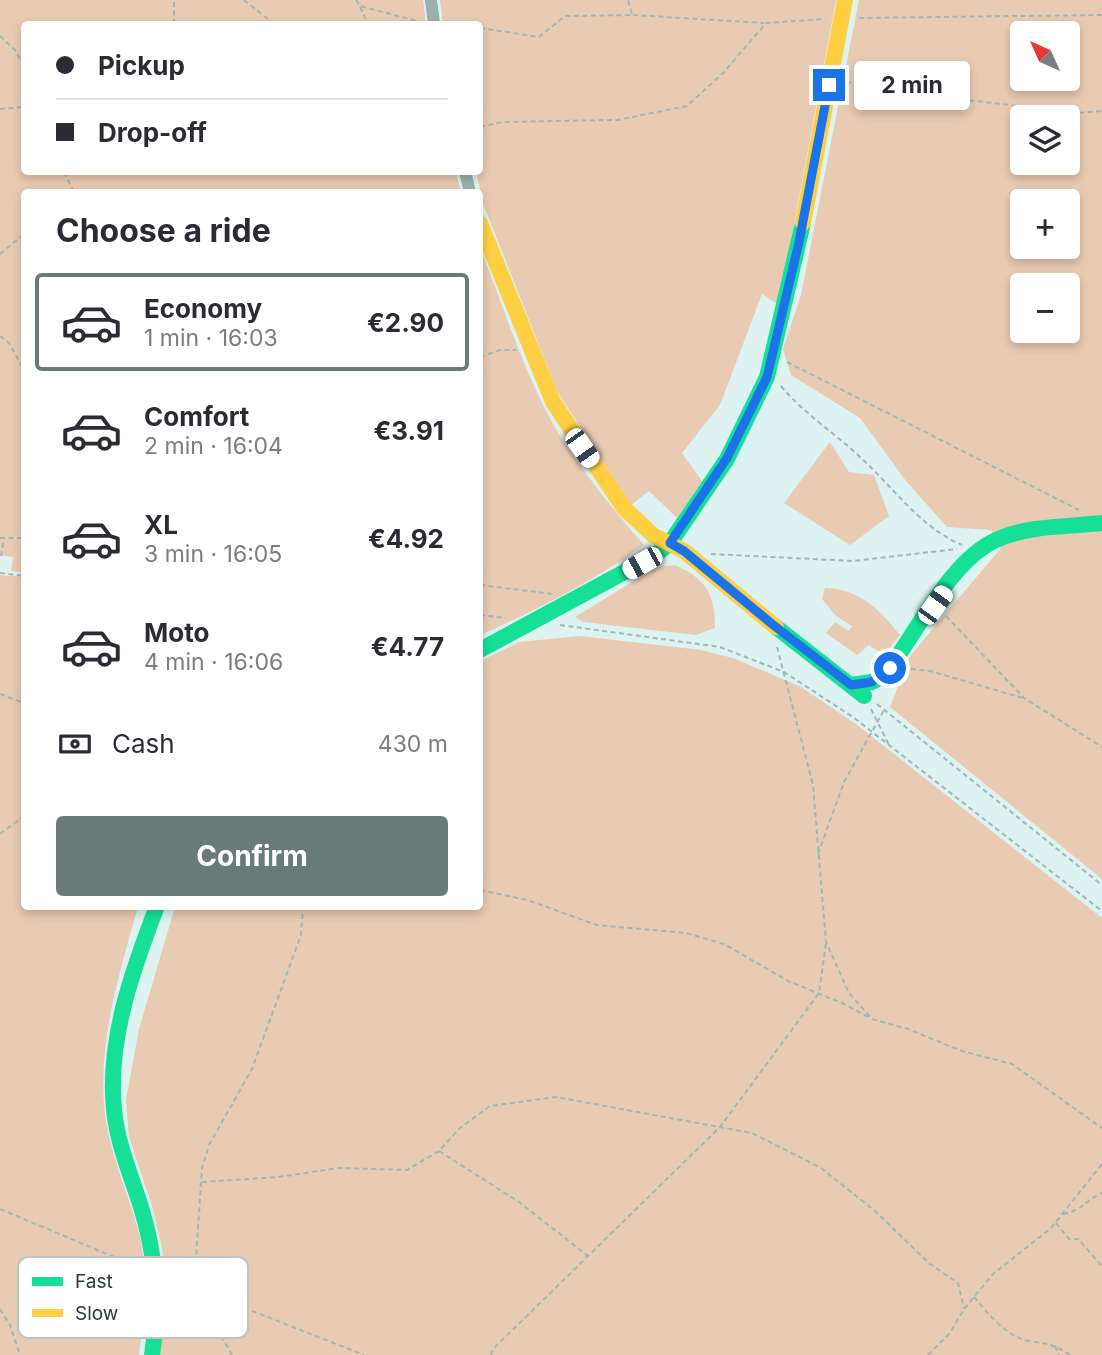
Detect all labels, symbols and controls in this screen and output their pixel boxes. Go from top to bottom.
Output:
north arrow [1010,21,1080,91]
map controls [1010,21,1080,343]
text: Pickup [98,50,185,81]
callout: 2 min [854,60,969,110]
route end [813,69,845,101]
text: 2 min [881,71,943,99]
button: layers [1010,105,1080,175]
text: Drop-off [98,117,207,148]
button: + [1010,189,1080,259]
text: Choose a ride [56,211,271,250]
button: − [1010,273,1080,343]
icon: car [60,291,123,354]
text: Economy [144,293,262,324]
text: €2.90 [367,307,444,338]
text: 1 min · 16:03 [144,324,278,352]
icon: car [60,399,123,462]
text: Comfort [144,401,249,432]
text: €3.91 [374,415,444,446]
car [562,425,603,471]
text: 2 min · 16:04 [144,432,283,460]
icon: car [60,507,123,570]
text: XL [144,509,178,540]
text: €4.92 [368,523,444,554]
text: 3 min · 16:05 [144,540,282,568]
car [619,544,666,582]
car [915,582,956,628]
icon: car [60,615,123,678]
text: Moto [144,617,209,648]
text: €4.77 [371,631,444,662]
text: 4 min · 16:06 [144,648,283,676]
route start [874,652,906,684]
icon: cash [56,725,94,763]
text: Cash [112,728,175,759]
text: 430 m [378,730,448,758]
button: Confirm [56,816,448,896]
legend [18,1257,248,1338]
text: Fast [75,1270,113,1293]
text: Slow [75,1302,118,1325]

